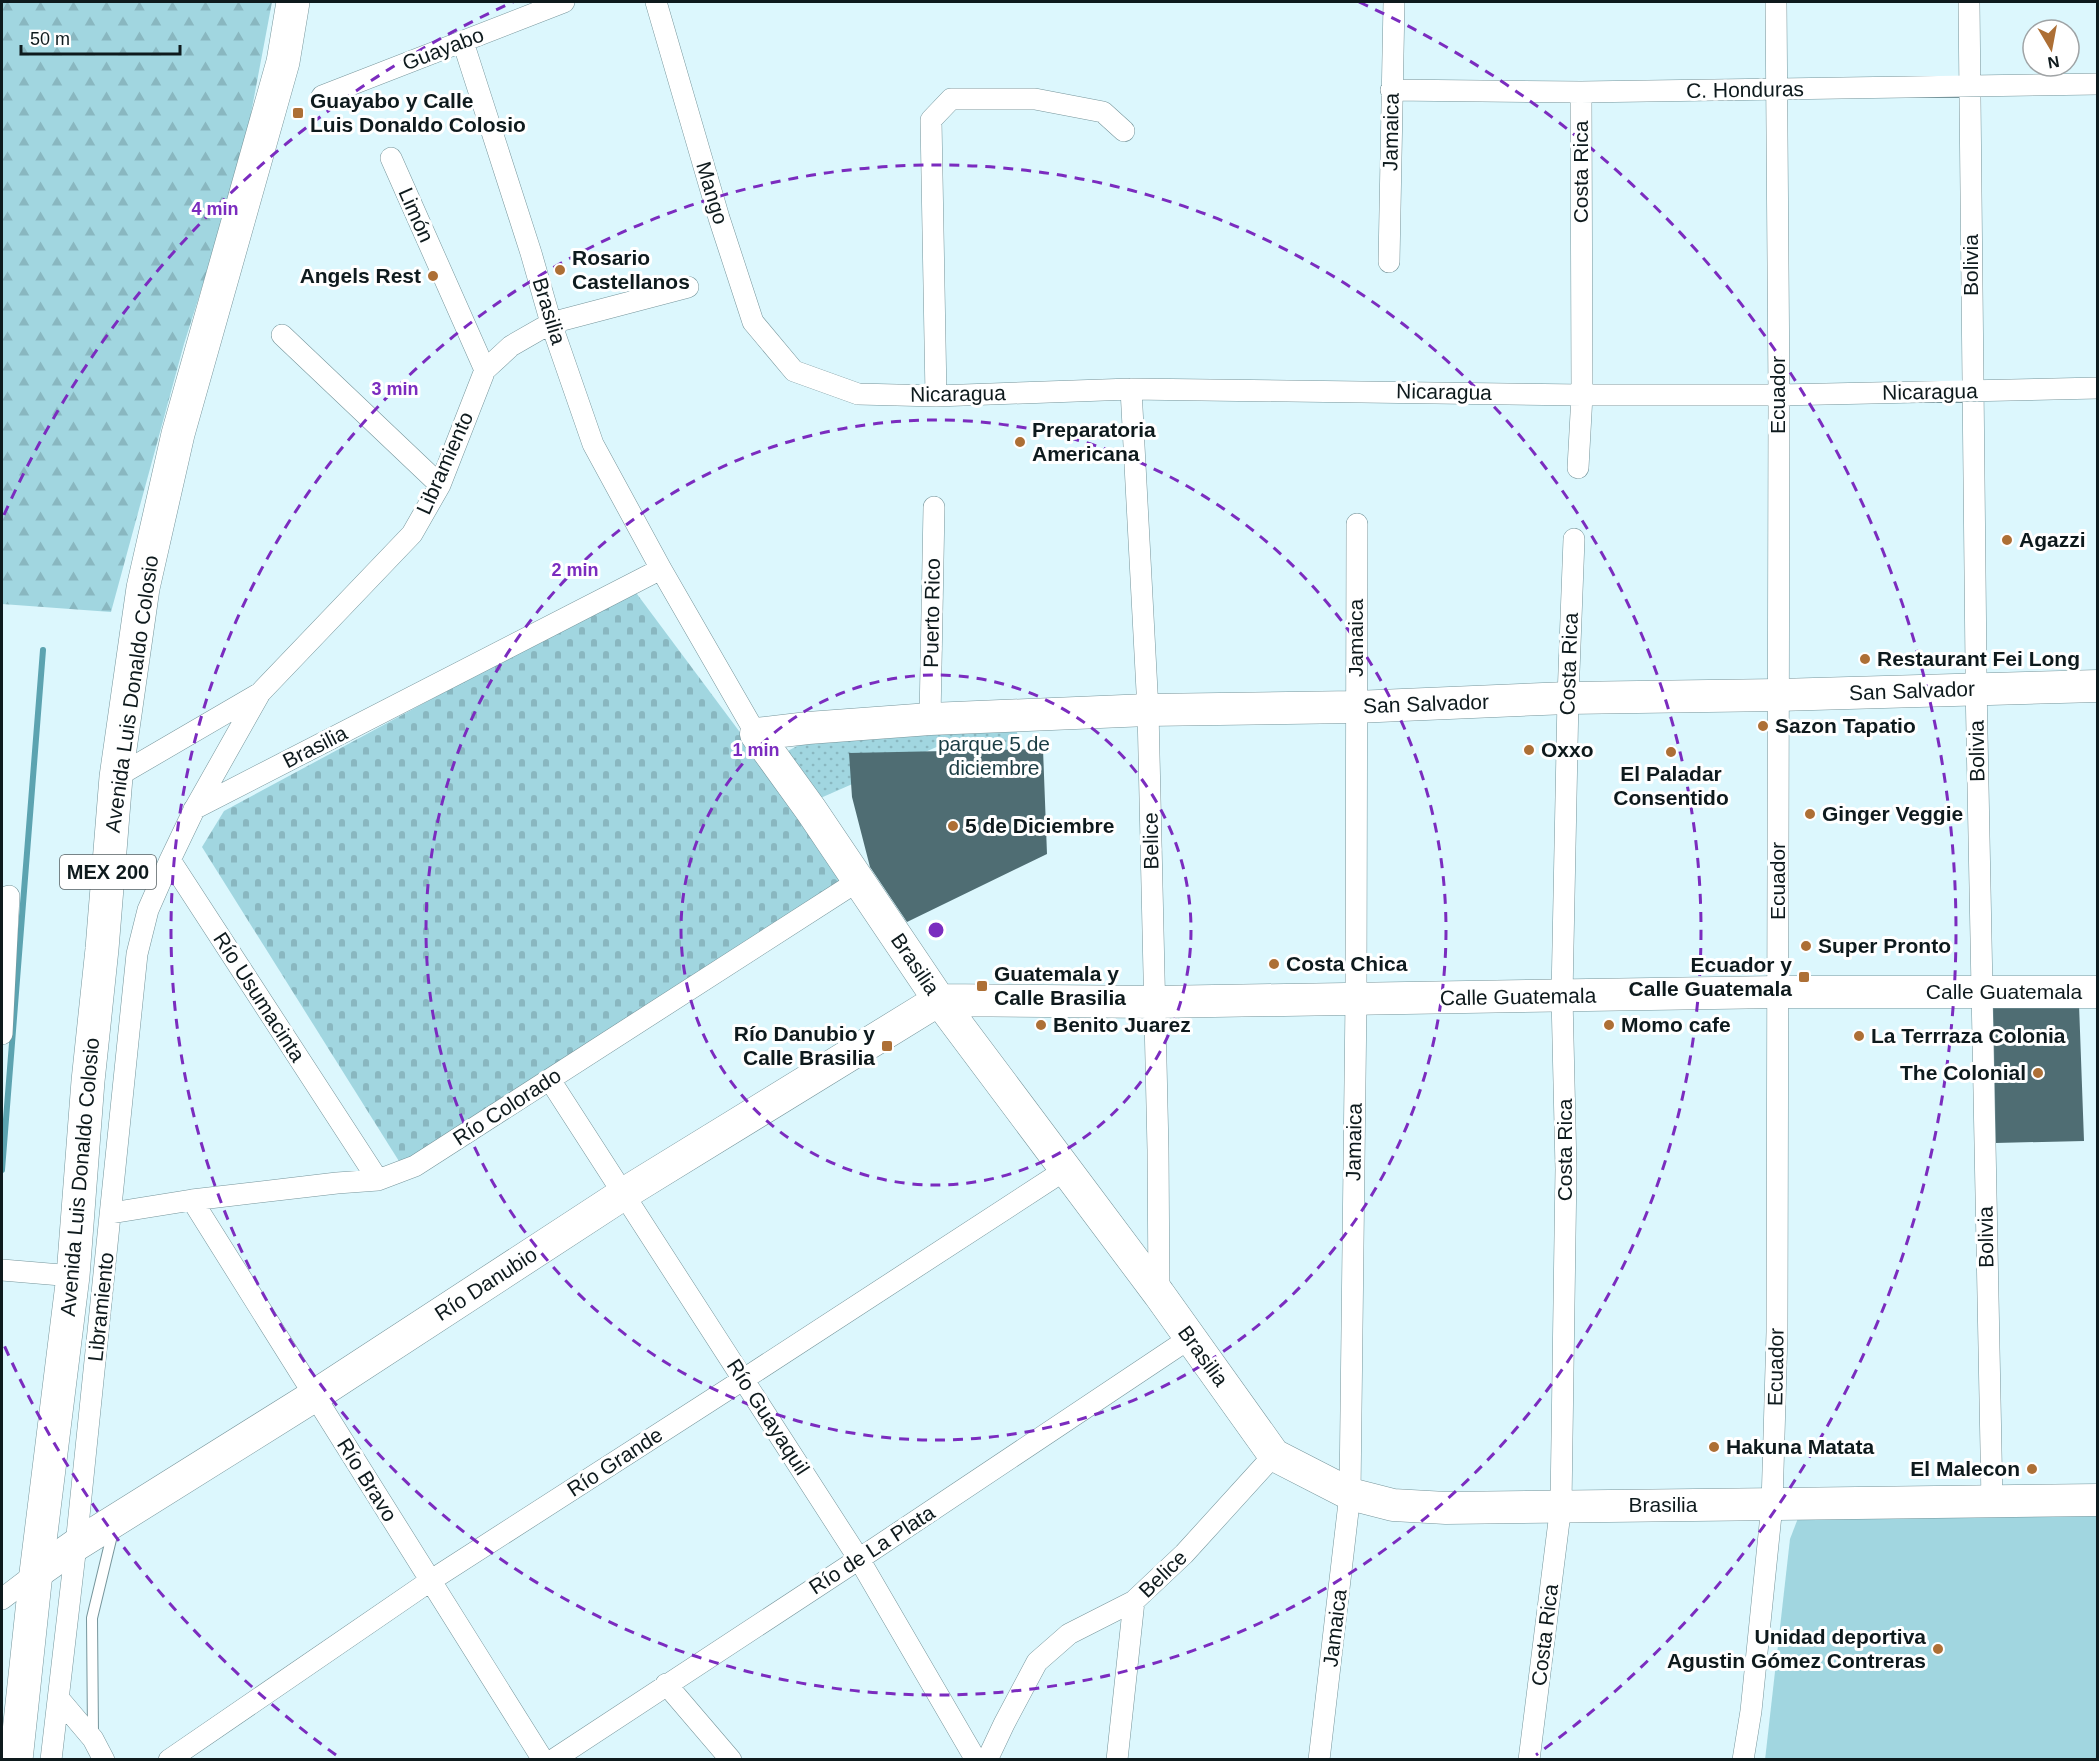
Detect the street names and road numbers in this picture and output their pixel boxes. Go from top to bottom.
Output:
street label: Guayabo [399,23,487,75]
street label: C. Honduras [1686,77,1804,102]
street label: Jamaica [1378,92,1403,171]
street label: Costa Rica [1569,120,1592,223]
street label: Mango [692,159,733,227]
street label: Limón [394,184,439,246]
street label: Bolivia [1959,234,1982,296]
street label: Brasilia [528,275,571,347]
street label: Ecuador [1766,356,1789,434]
street label: Nicaragua [1396,379,1492,404]
street label: Nicaragua [1882,379,1978,404]
street label: Nicaragua [910,381,1006,406]
street label: Libramiento [412,408,477,518]
street label: Avenida Luis Donaldo Colosio [101,554,162,834]
street label: Puerto Rico [919,558,944,668]
street label: Jamaica [1344,599,1367,677]
street label: Costa Rica [1555,612,1582,716]
street label: San Salvador [1849,677,1975,704]
street label: San Salvador [1363,690,1489,717]
street label: Bolivia [1964,720,1989,782]
street label: Brasilia [279,721,351,772]
street label: Belice [1139,812,1162,870]
street label: Ecuador [1766,842,1789,920]
road number: MEX 200 [60,855,156,889]
street label: Río Usumacinta [209,928,310,1066]
street label: Brasilia [887,929,944,999]
street label: Calle Guatemala [1926,980,2083,1003]
street label: Calle Guatemala [1440,984,1597,1009]
street label: Avenida Luis Donaldo Colosio [56,1037,103,1317]
street label: Río Colorado [449,1063,565,1150]
street label: Costa Rica [1553,1098,1576,1201]
street label: Jamaica [1341,1102,1366,1181]
street label: Bolivia [1973,1206,1998,1268]
street label: Río Danubio [431,1242,541,1325]
street label: Libramiento [83,1251,118,1363]
street label: Brasilia [1174,1321,1233,1391]
street label: Ecuador [1763,1328,1788,1406]
street label: Río Guayaquil [723,1355,814,1479]
street label: Río Grande [563,1422,667,1501]
street label: Río Bravo [333,1434,402,1525]
street label: Brasilia [1629,1493,1698,1516]
street label: Río de La Plata [805,1500,939,1599]
street label: Belice [1134,1545,1191,1602]
street label: Costa Rica [1527,1582,1562,1687]
street label: Jamaica [1318,1587,1351,1668]

